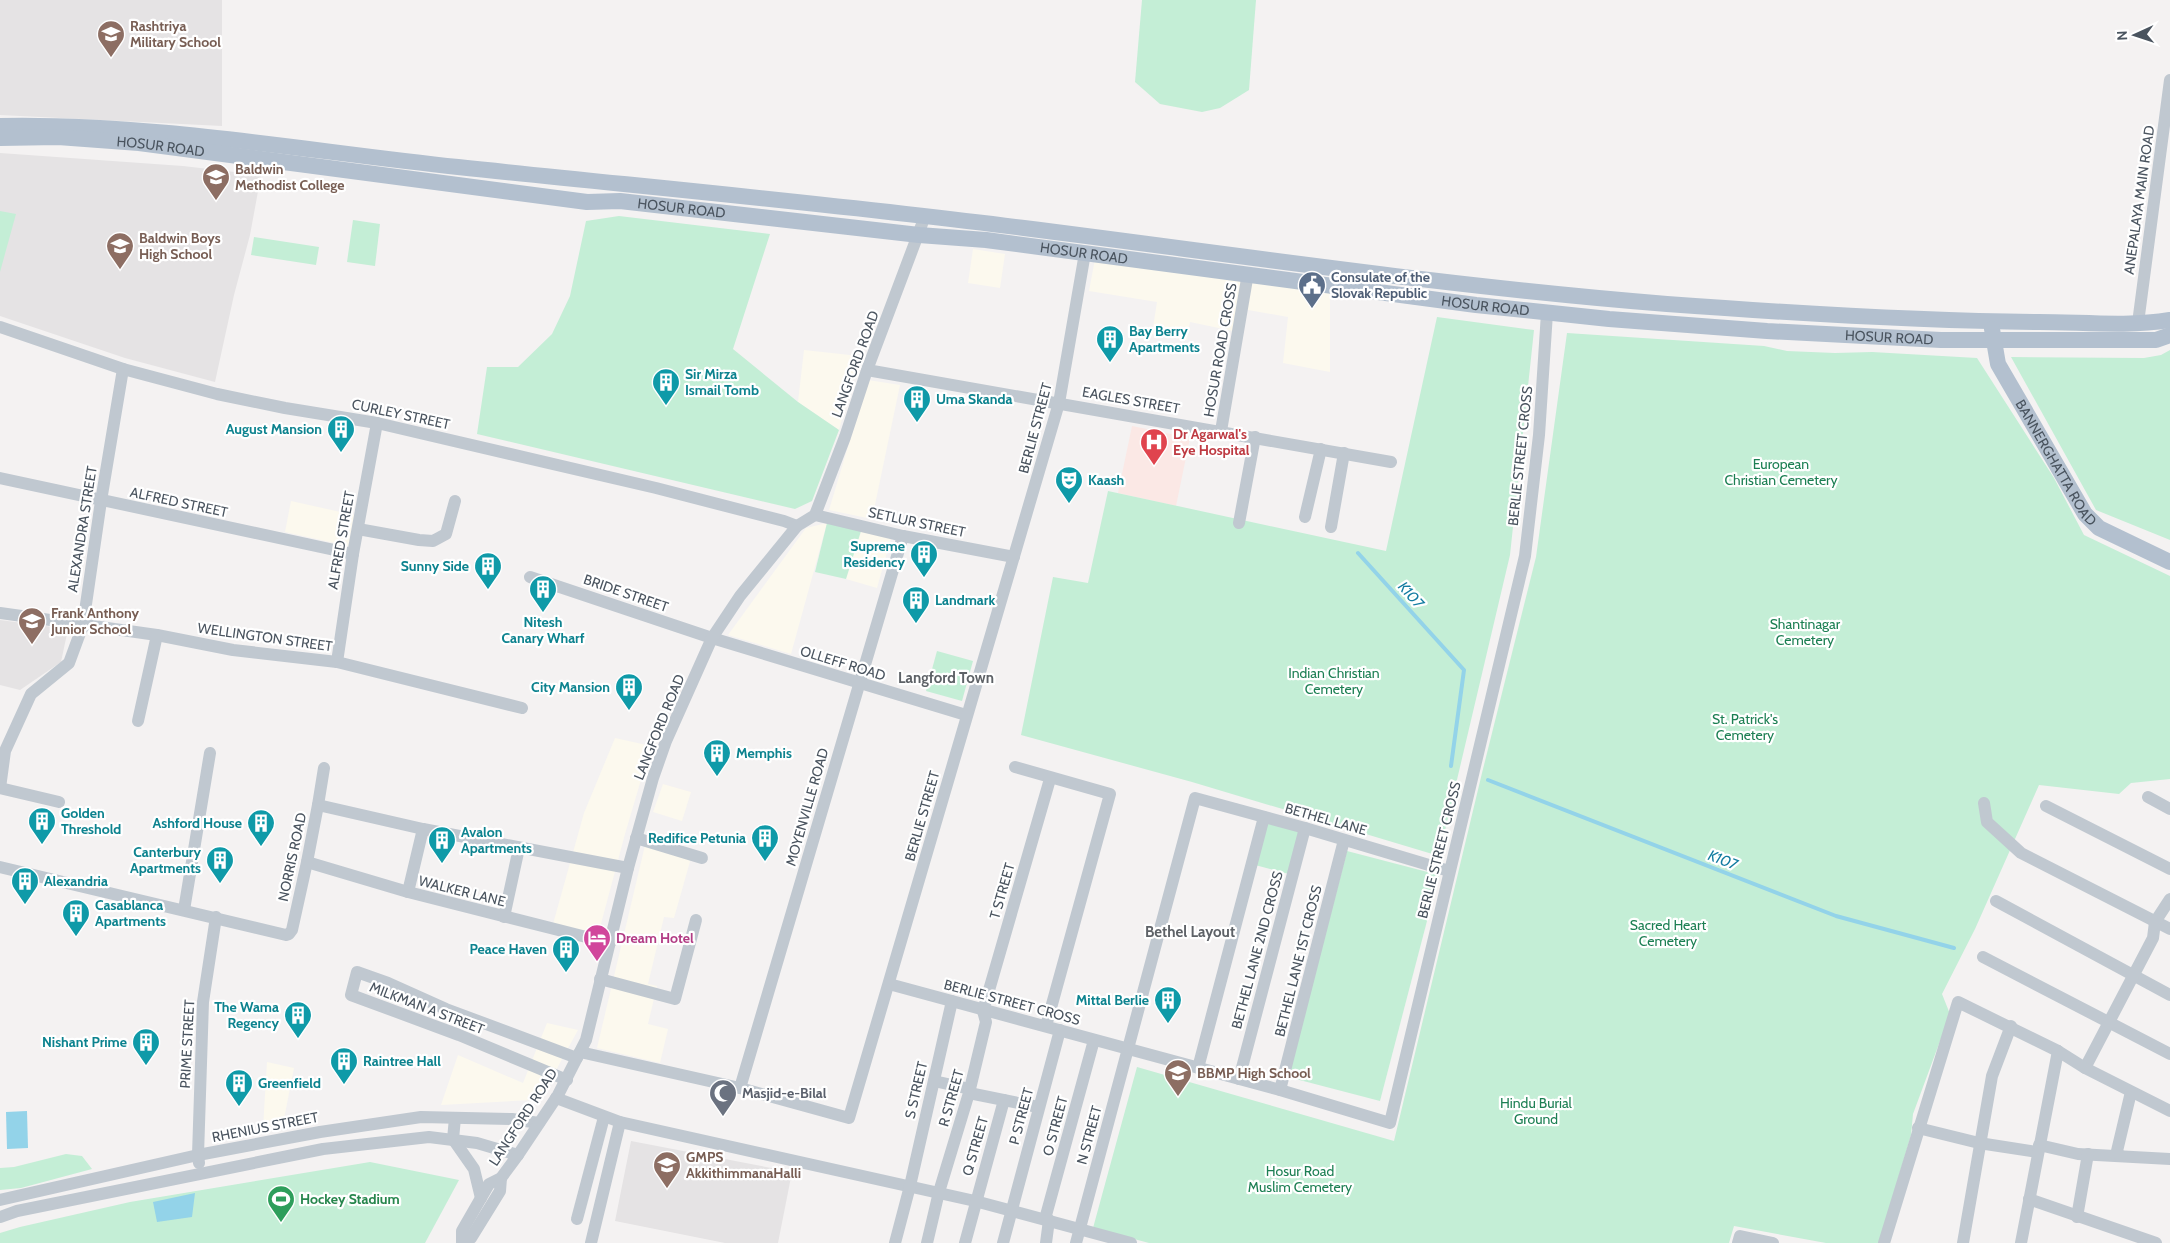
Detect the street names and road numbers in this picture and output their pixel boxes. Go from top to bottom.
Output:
street label: ANEPALAYA MAIN ROAD [2120,124,2158,276]
street label: HOSUR ROAD [116,132,206,161]
street label: HOSUR ROAD [636,194,726,222]
street label: HOSUR ROAD [1039,238,1129,268]
street label: HOSUR ROAD CROSS [1199,282,1241,418]
street label: HOSUR ROAD [1440,292,1530,320]
street label: LANGFORD ROAD [827,308,883,420]
street label: HOSUR ROAD [1844,326,1934,349]
street label: BERLIE STREET [1014,380,1056,475]
street label: EAGLES STREET [1081,383,1182,418]
street label: BERLIE STREET CROSS [1504,385,1536,527]
street label: CURLEY STREET [350,395,452,433]
street label: BANNERGHATTA ROAD [2012,396,2101,530]
street label: ALEXANDRA STREET [63,464,101,593]
street label: ALFRED STREET [128,483,230,521]
street label: ALFRED STREET [323,489,359,591]
street label: SETLUR STREET [867,503,968,541]
street label: BRIDE STREET [581,570,671,616]
street label: WELLINGTON STREET [197,619,334,655]
street label: OLLEFF ROAD [798,641,888,685]
street label: LANGFORD ROAD [630,671,688,783]
street label: MOYENVILLE ROAD [782,746,832,868]
street label: BERLIE STREET [901,768,944,863]
street label: BERLIE STREET CROSS [1413,780,1465,920]
street label: BETHEL LANE [1283,799,1369,839]
street label: NORRIS ROAD [274,811,310,903]
street label: T STREET [985,860,1019,921]
street label: BETHEL LANE 2ND CROSS [1227,869,1287,1031]
street label: WALKER LANE [417,872,508,911]
street label: BETHEL LANE 1ST CROSS [1270,883,1326,1039]
street label: BERLIE STREET CROSS [942,975,1082,1029]
street label: MILKMAN A STREET [367,978,487,1038]
street label: PRIME STREET [176,998,198,1089]
street label: S STREET [901,1059,931,1120]
street label: LANGFORD ROAD [485,1065,561,1169]
street label: R STREET [934,1067,968,1129]
street label: P STREET [1005,1085,1037,1146]
street label: O STREET [1038,1094,1072,1158]
street label: N STREET [1073,1103,1106,1166]
street label: RHENIUS STREET [210,1108,320,1146]
street label: Q STREET [958,1114,992,1178]

